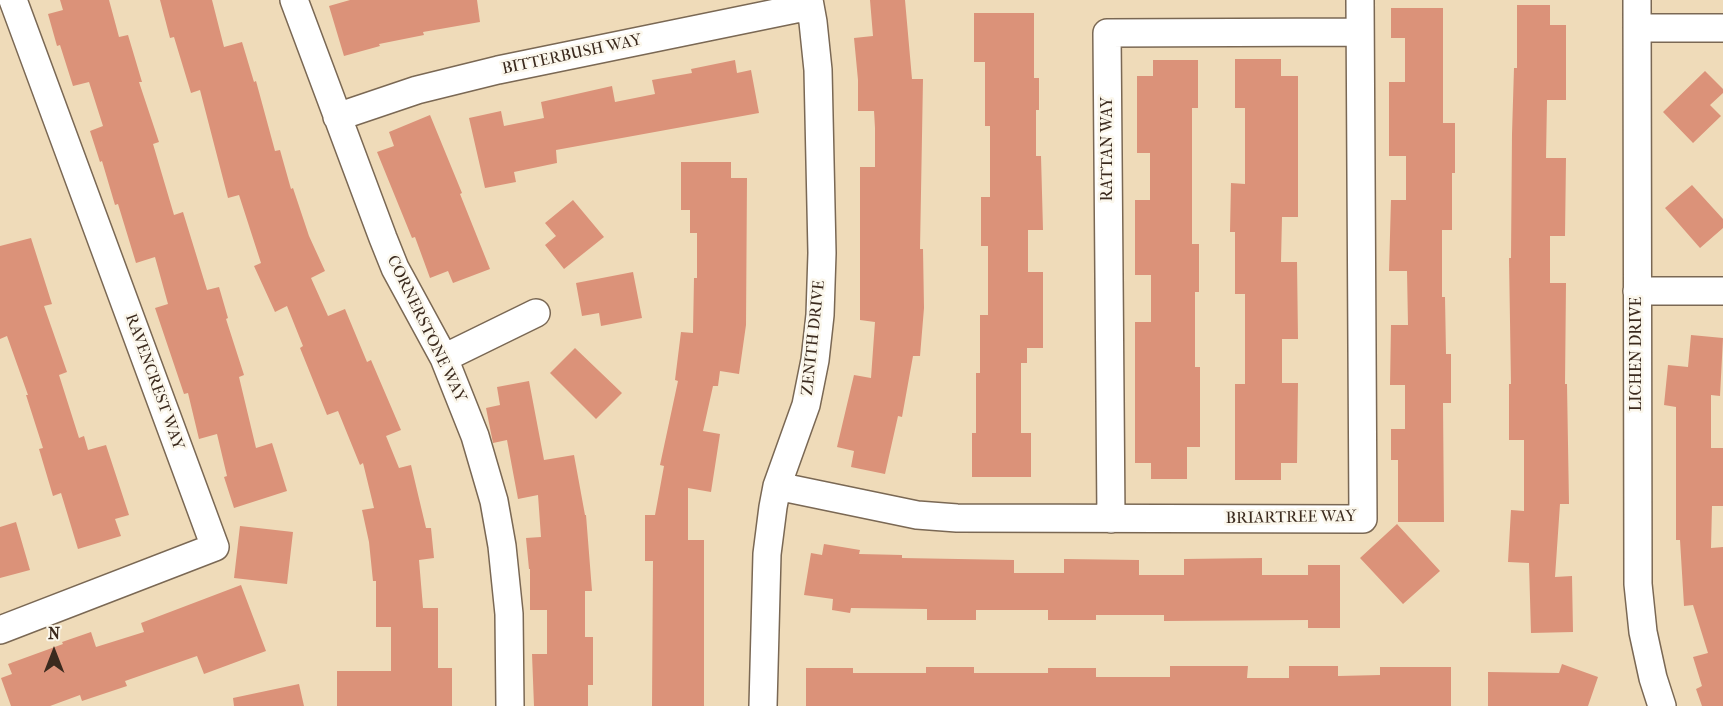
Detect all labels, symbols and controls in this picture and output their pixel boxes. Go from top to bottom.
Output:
street label: BITTERBUSH WAY [500,31,644,79]
street label: RATTAN WAY [1098,97,1118,201]
street label: CORNERSTONE WAY [382,253,470,405]
street label: ZENITH DRIVE [798,279,830,397]
street label: LICHEN DRIVE [1627,297,1647,411]
street label: RAVENCREST WAY [120,311,188,453]
street label: BRIARTREE WAY [1226,507,1356,529]
north arrow [24,622,84,682]
text: N [48,624,60,643]

